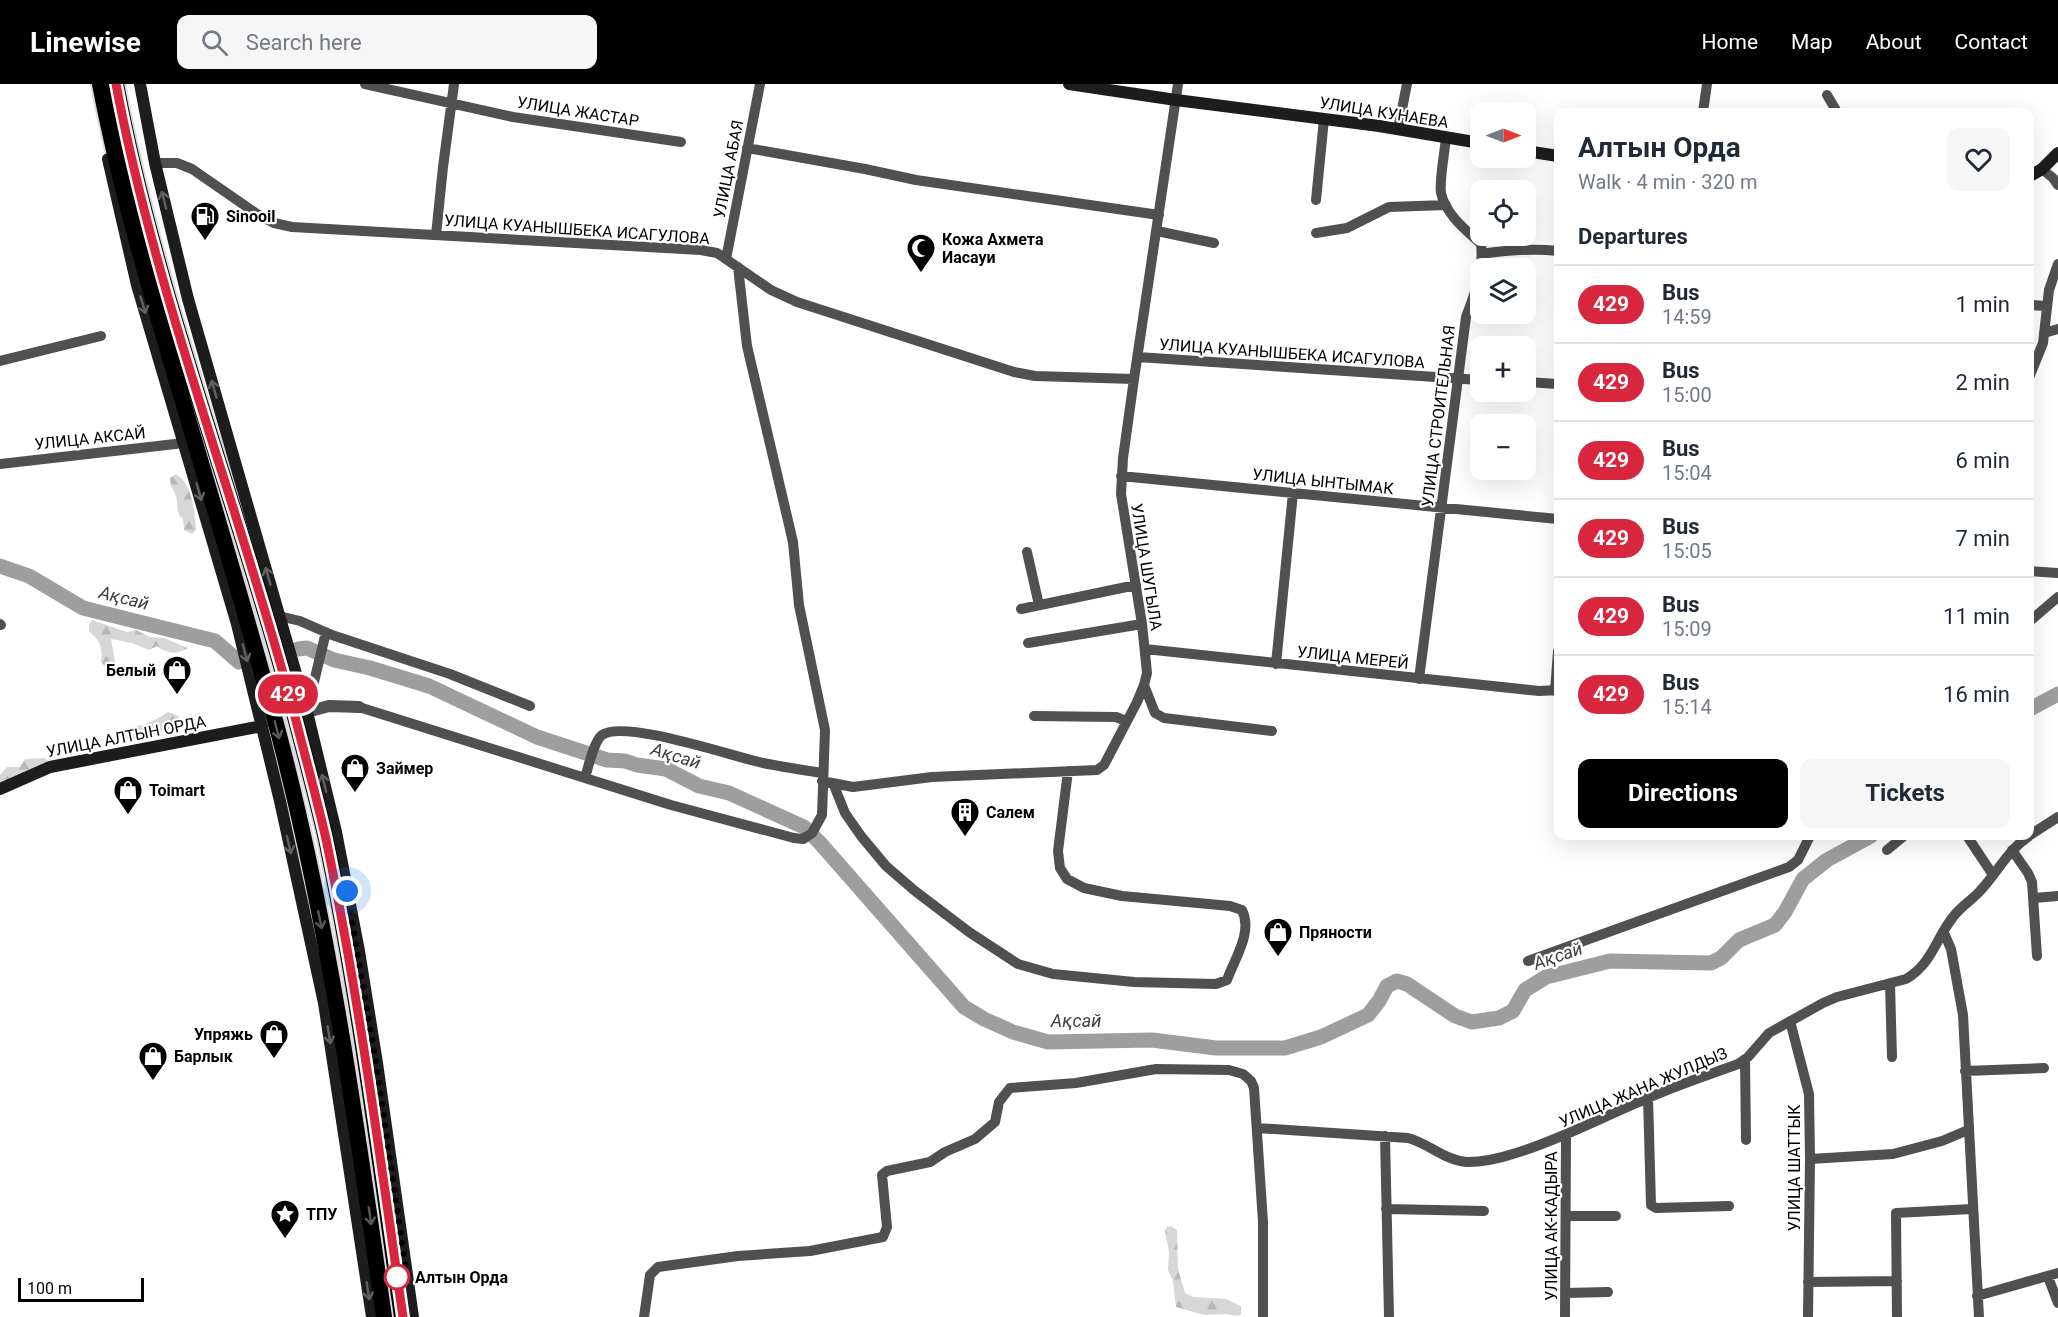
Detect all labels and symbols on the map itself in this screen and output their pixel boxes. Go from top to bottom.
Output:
street label: УЛИЦА ЖАСТАР [516,92,640,131]
street label: УЛИЦА КУНАЕВА [1318,93,1450,132]
north arrow [1470,102,1536,168]
street label: УЛИЦА АБАЯ [710,118,747,220]
one-way arrow [157,191,169,210]
fuel station icon: Sinooil [189,200,221,242]
place label: Sinooil [226,207,276,226]
street label: УЛИЦА КУАНЫШБЕКА ИСАГУЛОВА [443,211,711,248]
place label: Кожа Ахмета Иасауи [942,230,1044,267]
mosque icon: Кожа Ахмета Иасауи [905,232,937,274]
one-way arrow [138,295,149,314]
street label: УЛИЦА СТРОИТЕЛЬНАЯ [1418,324,1459,508]
street label: УЛИЦА КУАНЫШБЕКА ИСАГУЛОВА [1158,335,1426,372]
one-way arrow [207,380,219,399]
street label: УЛИЦА АКСАЙ [34,423,146,454]
street label: УЛИЦА ЫНТЫМАК [1251,465,1395,498]
one-way arrow [194,482,205,501]
street label: УЛИЦА ШУГЫЛА [1127,502,1166,633]
one-way arrow [262,567,273,586]
water label: Ақсай [96,581,151,614]
street label: УЛИЦА МЕРЕЙ [1296,642,1410,673]
one-way arrow [239,643,251,662]
shop icon: Белый [161,654,193,696]
place label: Белый [106,661,156,680]
line badge: 429 [254,674,322,714]
street label: УЛИЦА АЛТЫН ОРДА [45,712,208,761]
one-way arrow [272,720,284,739]
water label: Ақсай [648,738,703,773]
shop icon: Займер [339,752,371,794]
place label: Займер [376,759,433,778]
shop icon: Toimart [112,774,144,816]
one-way arrow [318,774,330,793]
place label: Toimart [149,781,206,800]
building icon: Салем [949,796,981,838]
place label: Салем [986,803,1035,822]
one-way arrow [284,835,296,854]
your location [332,876,362,906]
one-way arrow [315,910,326,930]
shop icon: Пряности [1262,916,1294,958]
place label: Пряности [1299,923,1372,942]
water label: Ақсай [1530,937,1585,974]
water label: Ақсай [1050,1010,1101,1031]
shop icon: Упряжь [258,1018,290,1060]
place label: Упряжь [194,1025,253,1044]
one-way arrow [324,1025,335,1045]
shop icon: Барлык [137,1040,169,1082]
street label: УЛИЦА ЖАНА ЖУЛДЫЗ [1556,1043,1730,1131]
place label: Барлык [174,1047,234,1066]
street label: УЛИЦА ШАТТЫК [1785,1104,1804,1231]
street label: УЛИЦА АК-КАДЫРА [1542,1151,1561,1301]
place icon: ТПУ [269,1198,301,1240]
place label: ТПУ [306,1205,337,1224]
one-way arrow [364,1206,375,1226]
marker: Алтын Орда [384,1264,410,1290]
place label: Алтын Орда [415,1268,508,1287]
scale bar [18,1275,144,1302]
one-way arrow [362,1280,373,1300]

